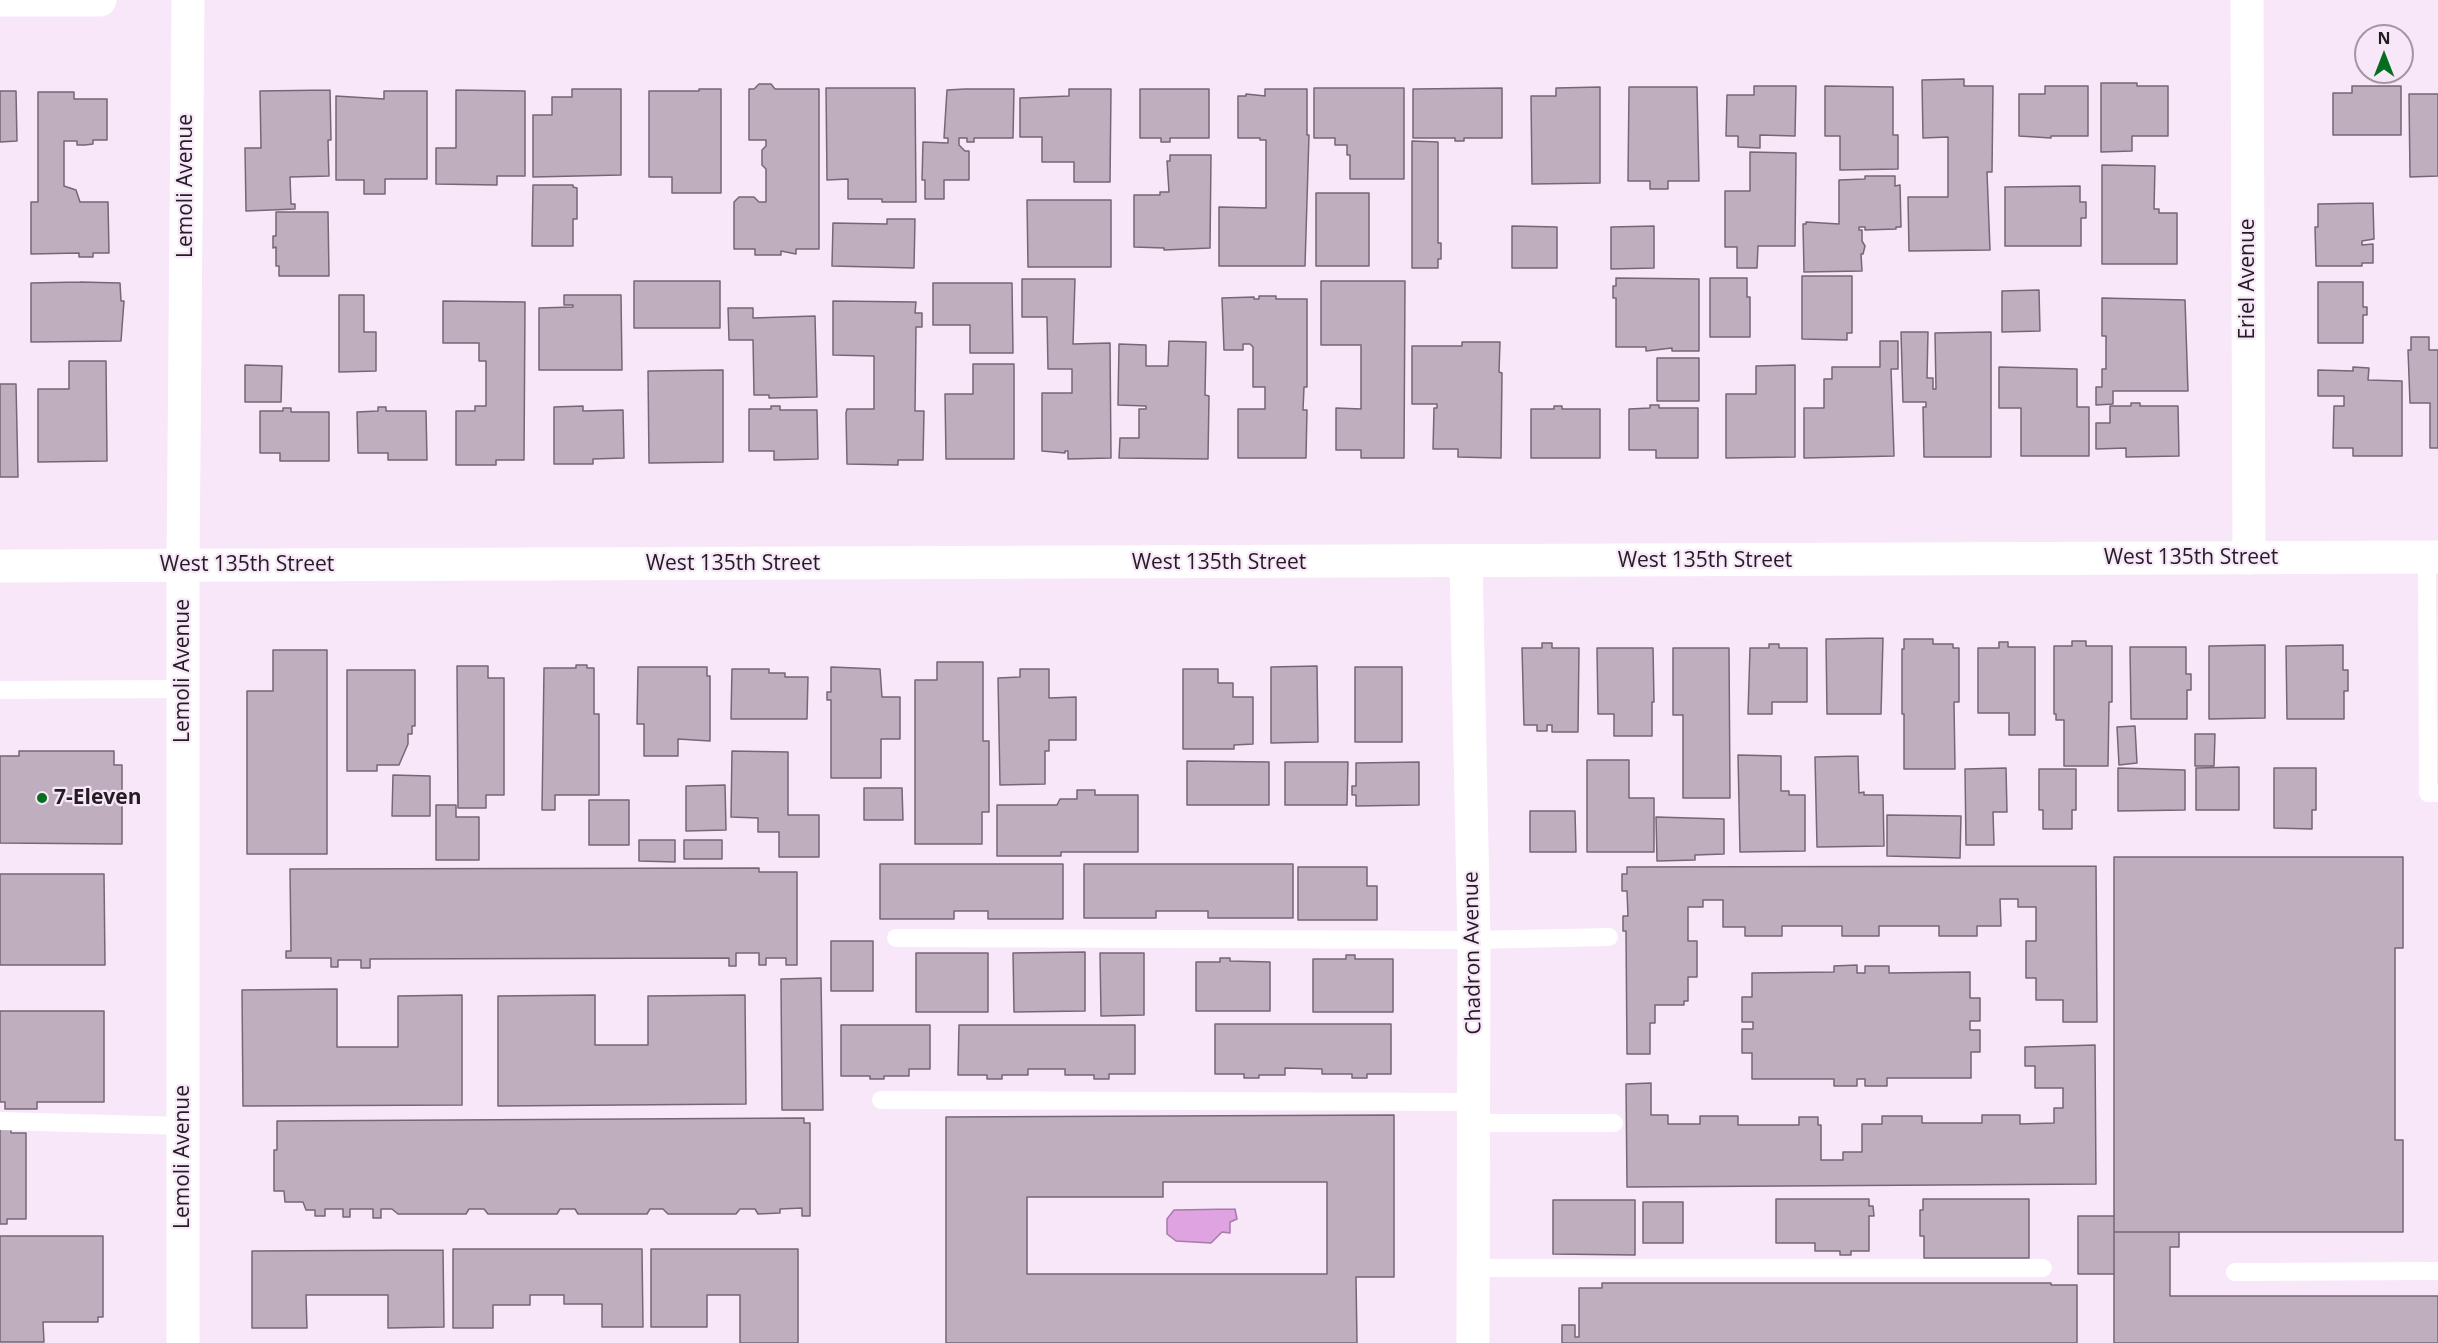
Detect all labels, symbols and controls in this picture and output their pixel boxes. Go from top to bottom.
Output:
north arrow [2354,24,2414,84]
text: N [2377,27,2391,49]
street label: Lemoli Avenue [173,114,199,258]
street label: Eriel Avenue [2235,218,2261,340]
street label: West 135th Street [2104,545,2278,571]
street label: West 135th Street [1618,548,1792,574]
street label: West 135th Street [1132,550,1306,576]
street label: West 135th Street [646,551,820,577]
street label: West 135th Street [160,552,334,578]
street label: Lemoli Avenue [170,599,196,743]
place label: 7-Eleven [54,785,141,811]
marker: 7-Eleven [35,791,49,805]
street label: Chadron Avenue [1459,871,1487,1035]
street label: Lemoli Avenue [170,1085,196,1229]

